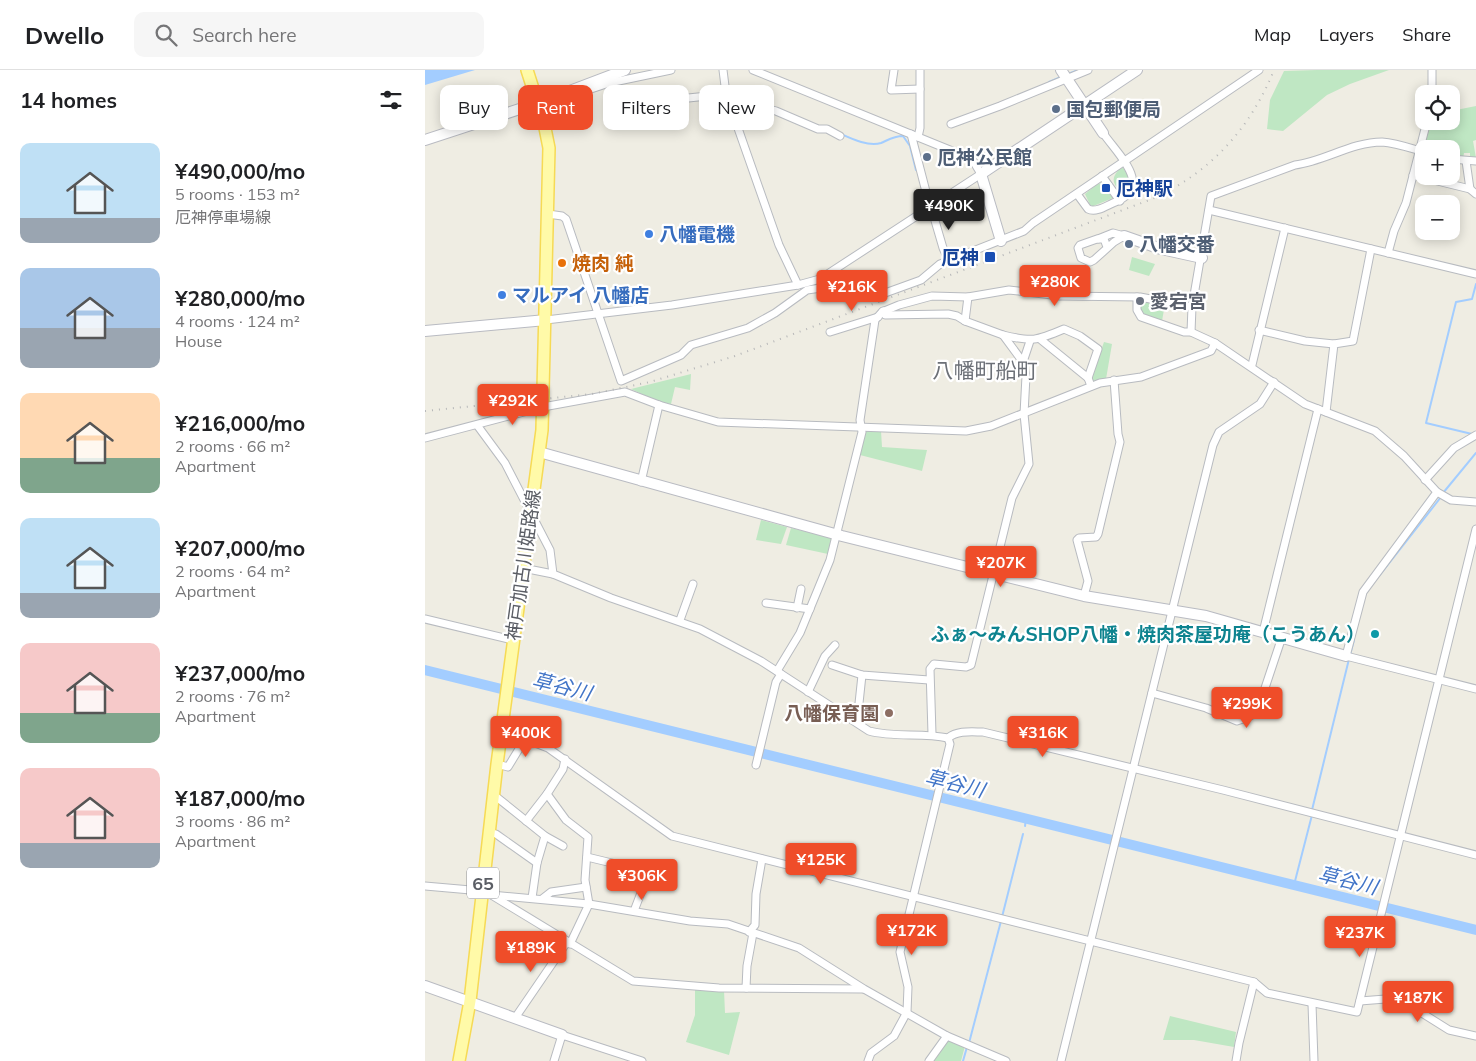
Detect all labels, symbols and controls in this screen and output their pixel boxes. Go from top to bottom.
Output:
search box [134,12,484,57]
text: Dwello [25,20,104,50]
icon: search [152,21,180,49]
text: Search here [192,23,297,47]
text: Map [1254,23,1291,46]
text: Layers [1319,23,1374,46]
text: Share [1402,23,1451,46]
chip: Buy [440,85,508,130]
chip: Rent [518,85,593,130]
chip: Filters [603,85,689,130]
chip: New [699,85,774,130]
map controls [1415,85,1460,240]
button: locate [1415,85,1460,130]
icon: filters [377,86,405,114]
text: 14 homes [20,87,117,113]
place label: 国包郵便局 [1066,97,1161,121]
marker: 国包郵便局 [1050,103,1062,115]
button: + [1415,140,1460,185]
place label: 厄神公民館 [937,145,1032,169]
marker: 厄神公民館 [921,151,933,163]
text: ¥490,000/mo [175,158,305,184]
icon: home [60,163,120,223]
place label: 厄神駅 [1116,176,1173,200]
marker: 厄神駅 [1100,182,1112,194]
text: 5 rooms · 153 m² [175,184,300,204]
pin: ¥490K [914,189,984,231]
text: ¥490K [924,195,974,215]
button: − [1415,195,1460,240]
text: 厄神停車場線 [175,207,271,227]
place label: 八幡電機 [659,222,735,246]
marker: 八幡電機 [643,228,655,240]
place label: 八幡交番 [1139,232,1215,256]
marker: 八幡交番 [1123,238,1135,250]
place label: 厄神 [941,245,979,269]
marker: 厄神 [983,250,997,264]
place label: 焼肉 純 [572,251,634,275]
marker: 焼肉 純 [556,257,568,269]
pin: ¥280K [1020,264,1090,307]
pin: ¥216K [817,270,887,312]
text: ¥280K [1030,271,1080,291]
text: ¥216K [827,276,877,296]
place label: マルアイ 八幡店 [512,283,649,307]
text: ¥280,000/mo [175,285,305,311]
icon: home [60,288,120,348]
marker: マルアイ 八幡店 [496,289,508,301]
place label: 愛宕宮 [1150,289,1207,313]
marker: 愛宕宮 [1134,295,1146,307]
text: 4 rooms · 124 m² [175,311,300,331]
text: House [175,331,222,351]
district label: 八幡町船町 [933,357,1038,383]
pin: ¥292K [478,384,548,426]
text: ¥292K [488,390,538,410]
text: ¥216,000/mo [175,410,305,436]
icon: home [60,413,120,473]
text: 2 rooms · 66 m² [175,436,290,456]
text: Apartment [175,456,256,476]
street label: 神戸加古川姫路線 [501,488,545,642]
text: ¥207,000/mo [175,535,305,561]
icon: home [60,538,120,598]
pin: ¥207K [966,546,1036,588]
text: ¥207K [976,552,1026,572]
text: 2 rooms · 64 m² [175,561,290,581]
text: Apartment [175,581,256,601]
place label: ふぁ～みんSHOP八幡・焼肉茶屋功庵（こうあん） [930,622,1365,646]
marker: ふぁ～みんSHOP八幡・焼肉茶屋功庵（こうあん） [1369,628,1381,640]
text: ¥237,000/mo [175,660,305,686]
icon: home [60,663,120,723]
water label: 草谷川 [530,667,596,706]
text: 2 rooms · 76 m² [175,686,290,706]
pin: ¥299K [1212,686,1282,729]
text: ¥299K [1222,693,1272,713]
place label: 八幡保育園 [784,701,879,725]
text: Apartment [175,706,256,726]
marker: 八幡保育園 [883,707,895,719]
pin: ¥400K [491,716,561,758]
pin: ¥316K [1008,716,1078,758]
text: ¥400K [501,722,551,742]
text: ¥316K [1018,722,1068,742]
water label: 草谷川 [923,764,989,803]
text: ¥187,000/mo [175,785,305,811]
icon: home [60,788,120,848]
text: 3 rooms · 86 m² [175,811,290,831]
text: Apartment [175,831,256,851]
pin: ¥125K [786,842,856,885]
text: ¥125K [796,849,846,869]
pin: ¥306K [607,858,677,901]
water label: 草谷川 [1316,861,1382,900]
text: ¥306K [617,865,667,885]
road number: 65 [467,868,499,898]
pin: ¥172K [877,914,947,956]
pin: ¥237K [1325,916,1395,958]
text: ¥172K [887,920,937,940]
text: ¥237K [1335,922,1385,942]
pin: ¥189K [496,930,566,973]
text: ¥189K [506,937,556,957]
pin: ¥187K [1383,980,1453,1023]
text: ¥187K [1393,987,1443,1007]

